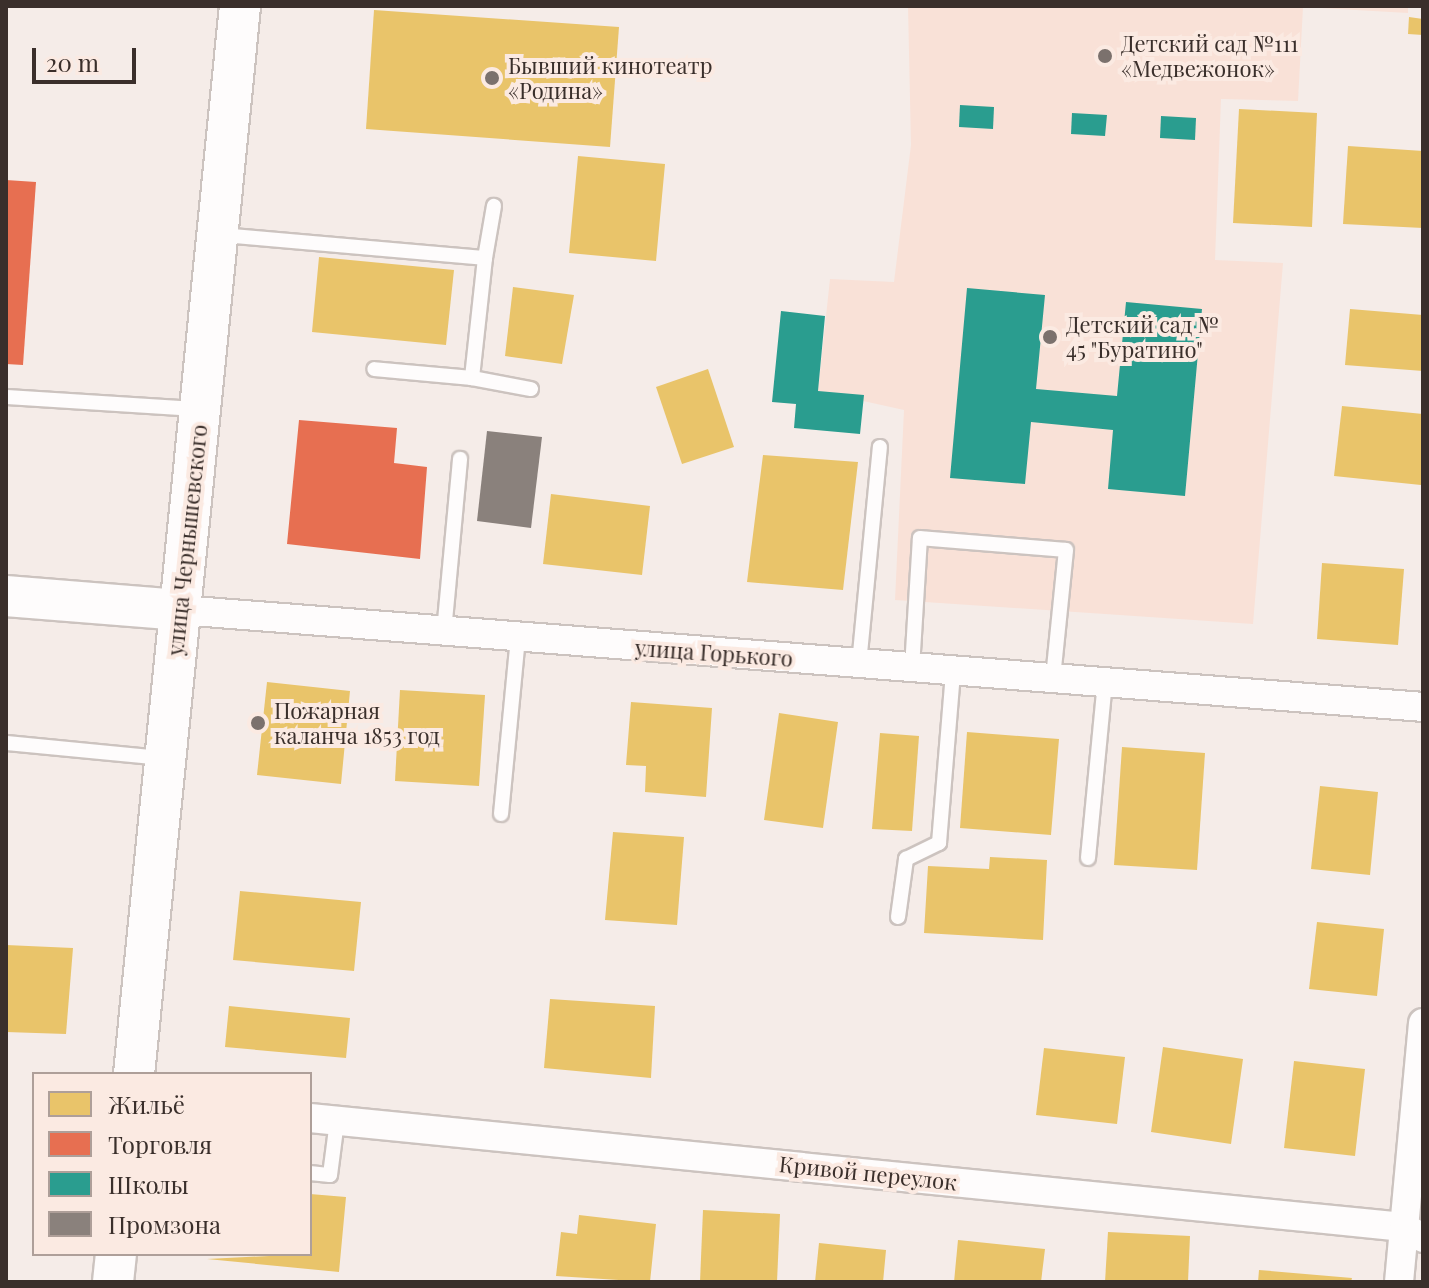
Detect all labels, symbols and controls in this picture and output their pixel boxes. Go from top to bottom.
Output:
place label: Детский сад №111 «Медвежонок» [1121,30,1298,82]
scale bar [36,32,140,82]
text: 20 m [46,46,99,78]
marker: Детский сад №111 «Медвежонок» [1096,47,1114,65]
place label: Бывший кинотеатр «Родина» [508,52,712,104]
marker: Бывший кинотеатр «Родина» [483,69,501,87]
place label: Детский сад № 45 "Буратино" [1066,311,1219,362]
marker: Детский сад № 45 "Буратино" [1041,328,1059,346]
street label: улица Чернышевского [162,423,212,657]
street label: улица Горького [634,634,794,672]
place label: Пожарная каланча 1853 год [274,697,440,748]
marker: Пожарная каланча 1853 год [249,714,267,732]
legend [32,1072,312,1256]
text: Жильё [108,1088,185,1120]
text: Торговля [108,1128,212,1160]
street label: Кривой переулок [778,1151,958,1195]
text: Школы [108,1168,189,1200]
text: Промзона [108,1208,221,1240]

